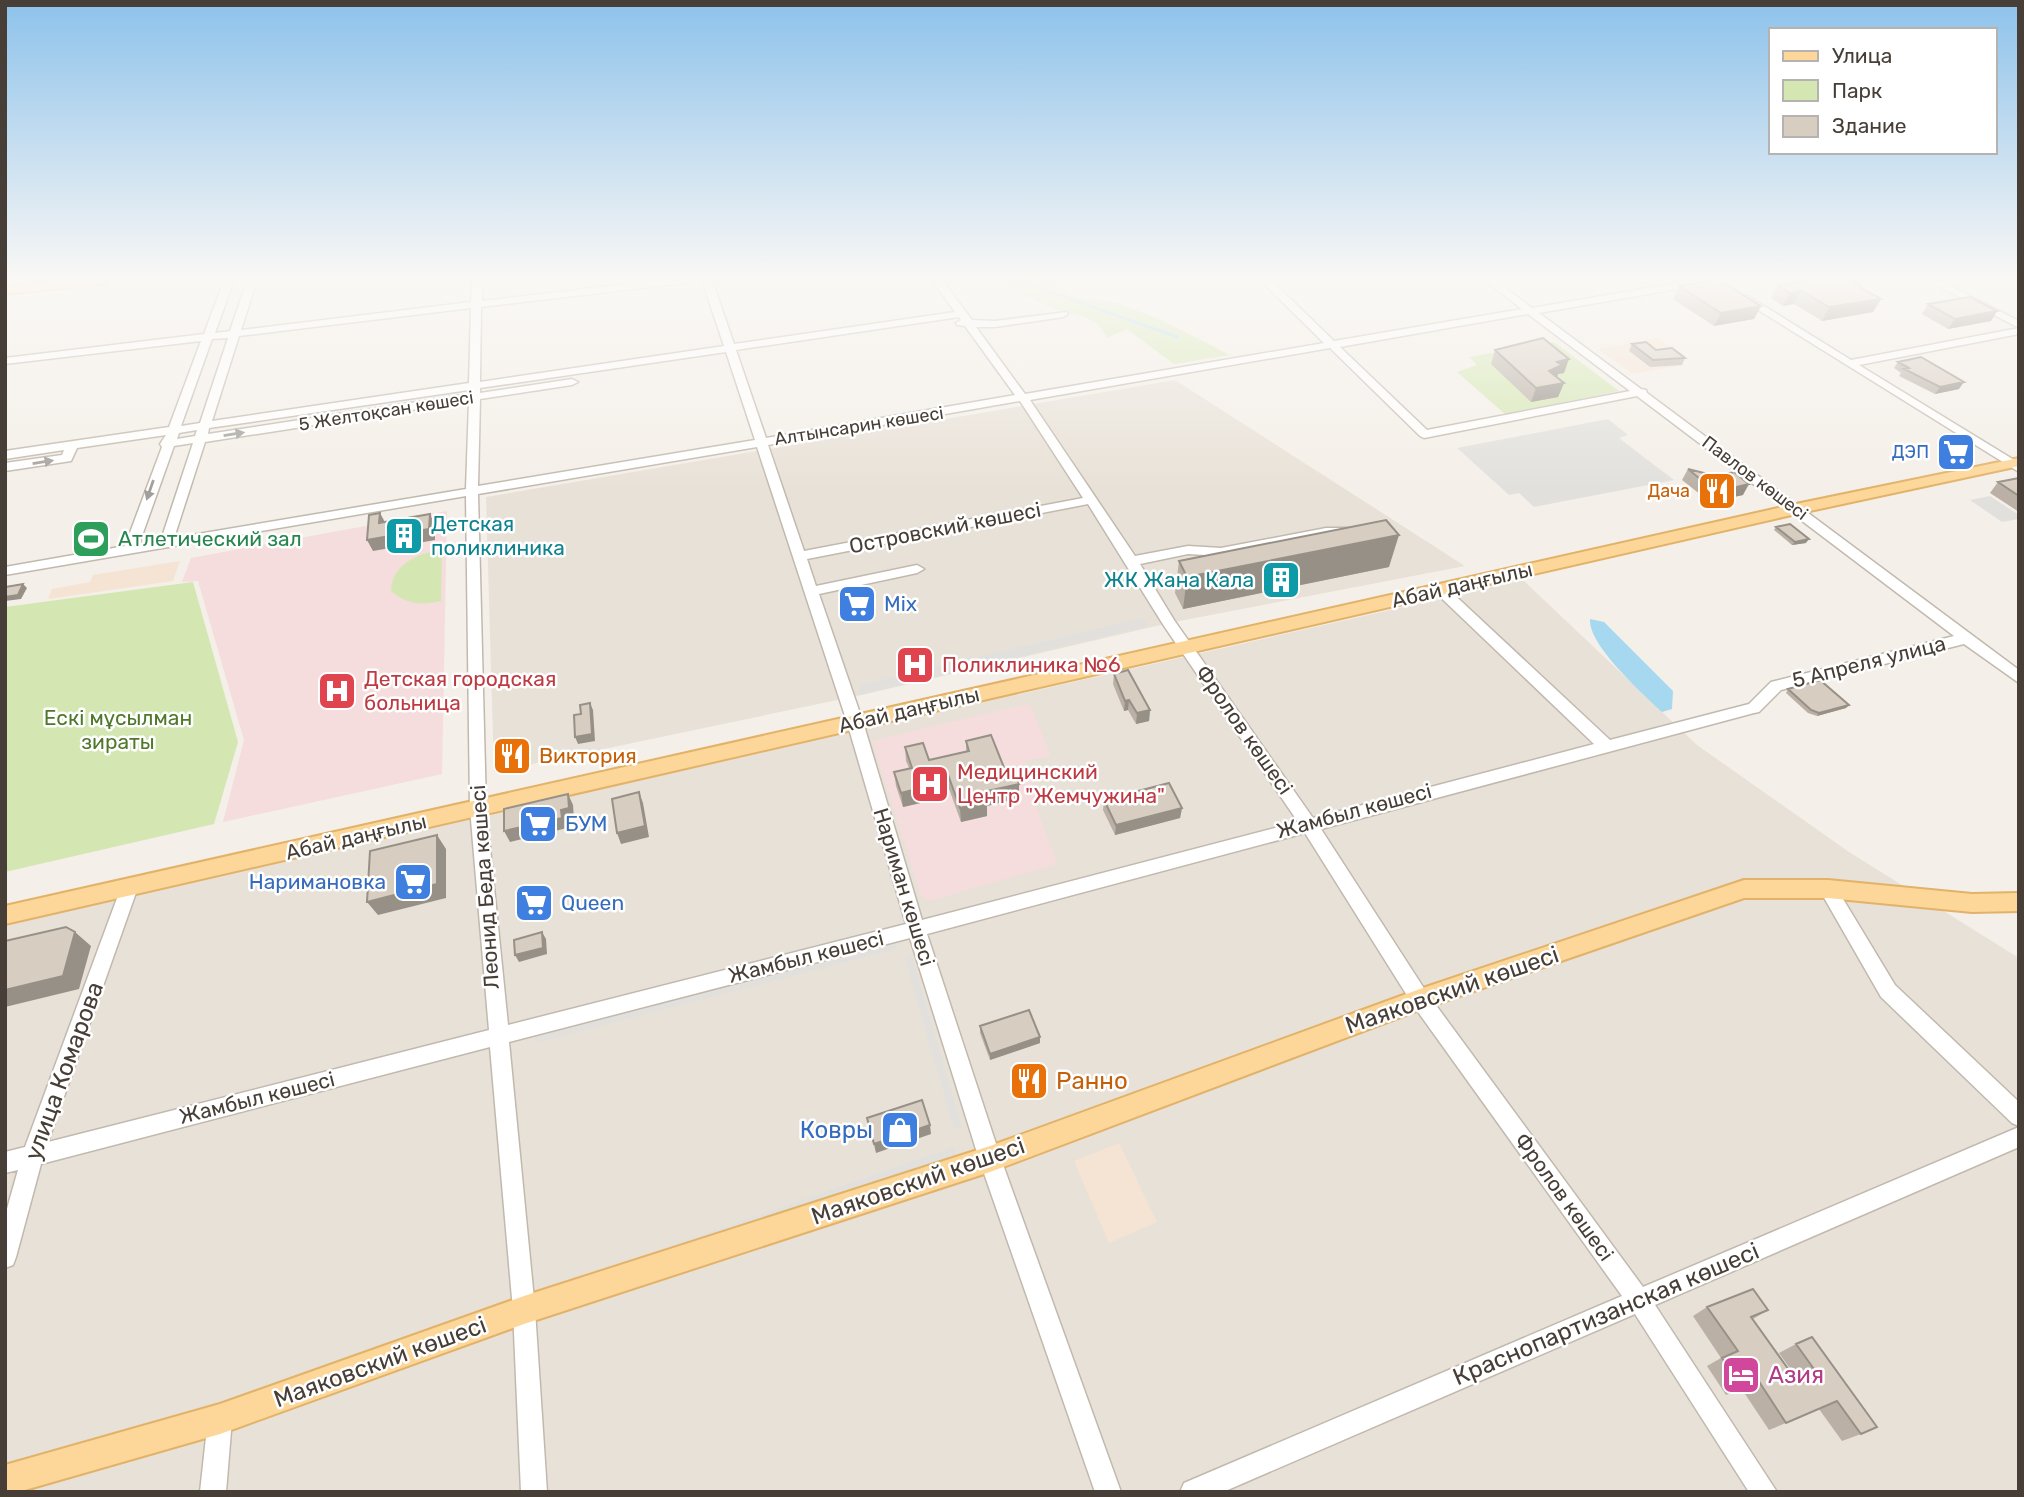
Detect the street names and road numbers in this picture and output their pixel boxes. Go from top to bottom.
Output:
street label: 5 Желтоқсан көшесі [297,386,475,436]
street label: Алтынсарин көшесі [773,402,945,450]
street label: Павлов көшесі [1698,431,1812,525]
street label: Островский көшесі [847,497,1043,558]
street label: Абай даңғылы [1389,556,1535,613]
street label: 5 Апреля улица [1789,630,1948,693]
street label: Фролов көшесі [1191,660,1298,799]
street label: Абай даңғылы [836,681,982,738]
street label: Жамбыл көшесі [1274,778,1434,843]
street label: Леонид Беда көшесі [465,784,504,990]
street label: Нариман көшесі [869,805,940,969]
street label: Абай даңғылы [283,808,429,865]
street label: Жамбыл көшесі [726,925,886,988]
street label: Маяковский көшесі [1341,940,1563,1040]
street label: улица Комарова [19,978,109,1164]
street label: Жамбыл көшесі [177,1066,337,1129]
street label: Фролов көшесі [1510,1128,1619,1265]
street label: Маяковский көшесі [807,1131,1029,1231]
street label: Краснопартизанская көшесі [1449,1237,1763,1391]
street label: Маяковский көшесі [270,1311,490,1413]

